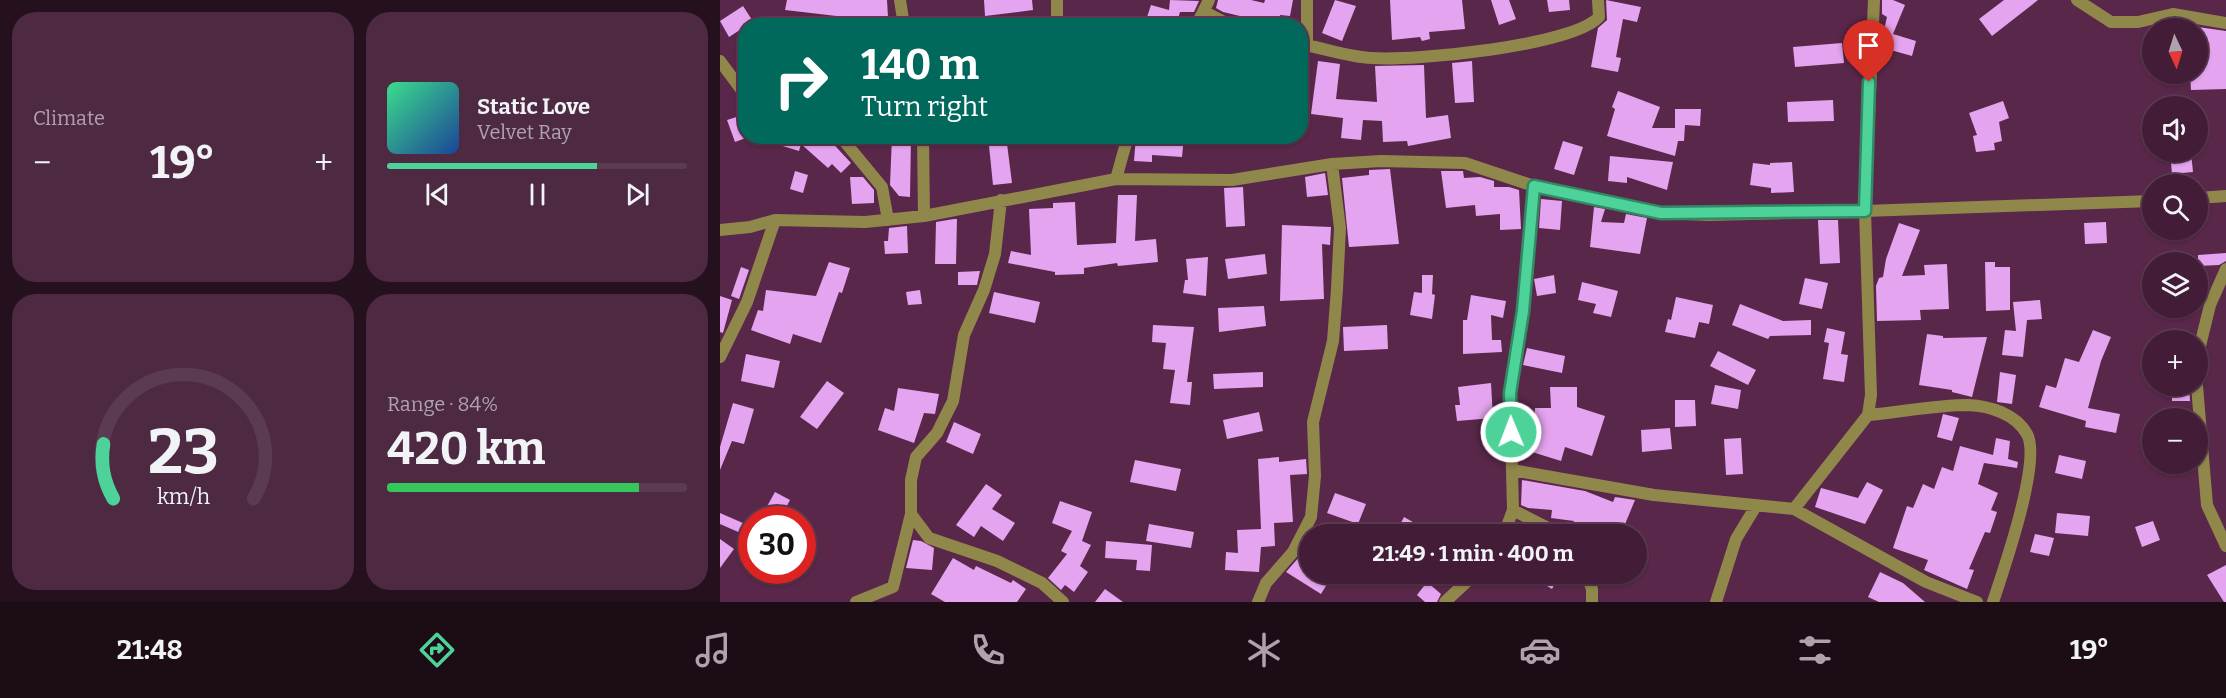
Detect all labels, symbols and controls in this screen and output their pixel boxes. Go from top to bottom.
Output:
north arrow [2142,18,2208,84]
map controls [2142,18,2208,474]
pin [1843,20,1894,82]
icon: arrive [1852,29,1885,62]
text: 140 m [861,40,979,90]
icon: right [762,42,840,120]
text: Turn right [861,91,988,123]
text: Static Love [477,93,590,120]
button: sound [2142,96,2208,162]
text: Climate [33,106,105,130]
text: Velvet Ray [477,120,572,144]
text: 19° [150,136,215,190]
text: − [33,143,51,183]
text: + [314,143,333,183]
button: search [2142,174,2208,240]
icon: previous [421,178,454,211]
icon: pause [521,178,554,211]
icon: next [621,178,654,211]
button: layers [2142,252,2208,318]
button: + [2142,330,2208,396]
text: Range · 84% [387,392,498,416]
position arrow [1479,400,1543,464]
button: − [2142,408,2208,474]
text: 23 [147,415,219,490]
text: 420 km [387,422,545,476]
text: km/h [156,484,210,510]
speed limit sign: 30 [738,506,816,584]
text: 21:49 · 1 min · 400 m [1372,540,1574,567]
icon: directions [416,629,458,671]
icon: music [692,629,734,671]
icon: phone [967,629,1009,671]
icon: climate [1243,629,1285,671]
icon: car [1519,629,1561,671]
icon: filters [1794,629,1836,671]
text: 21:48 [117,634,183,666]
text: 19° [2070,634,2109,666]

